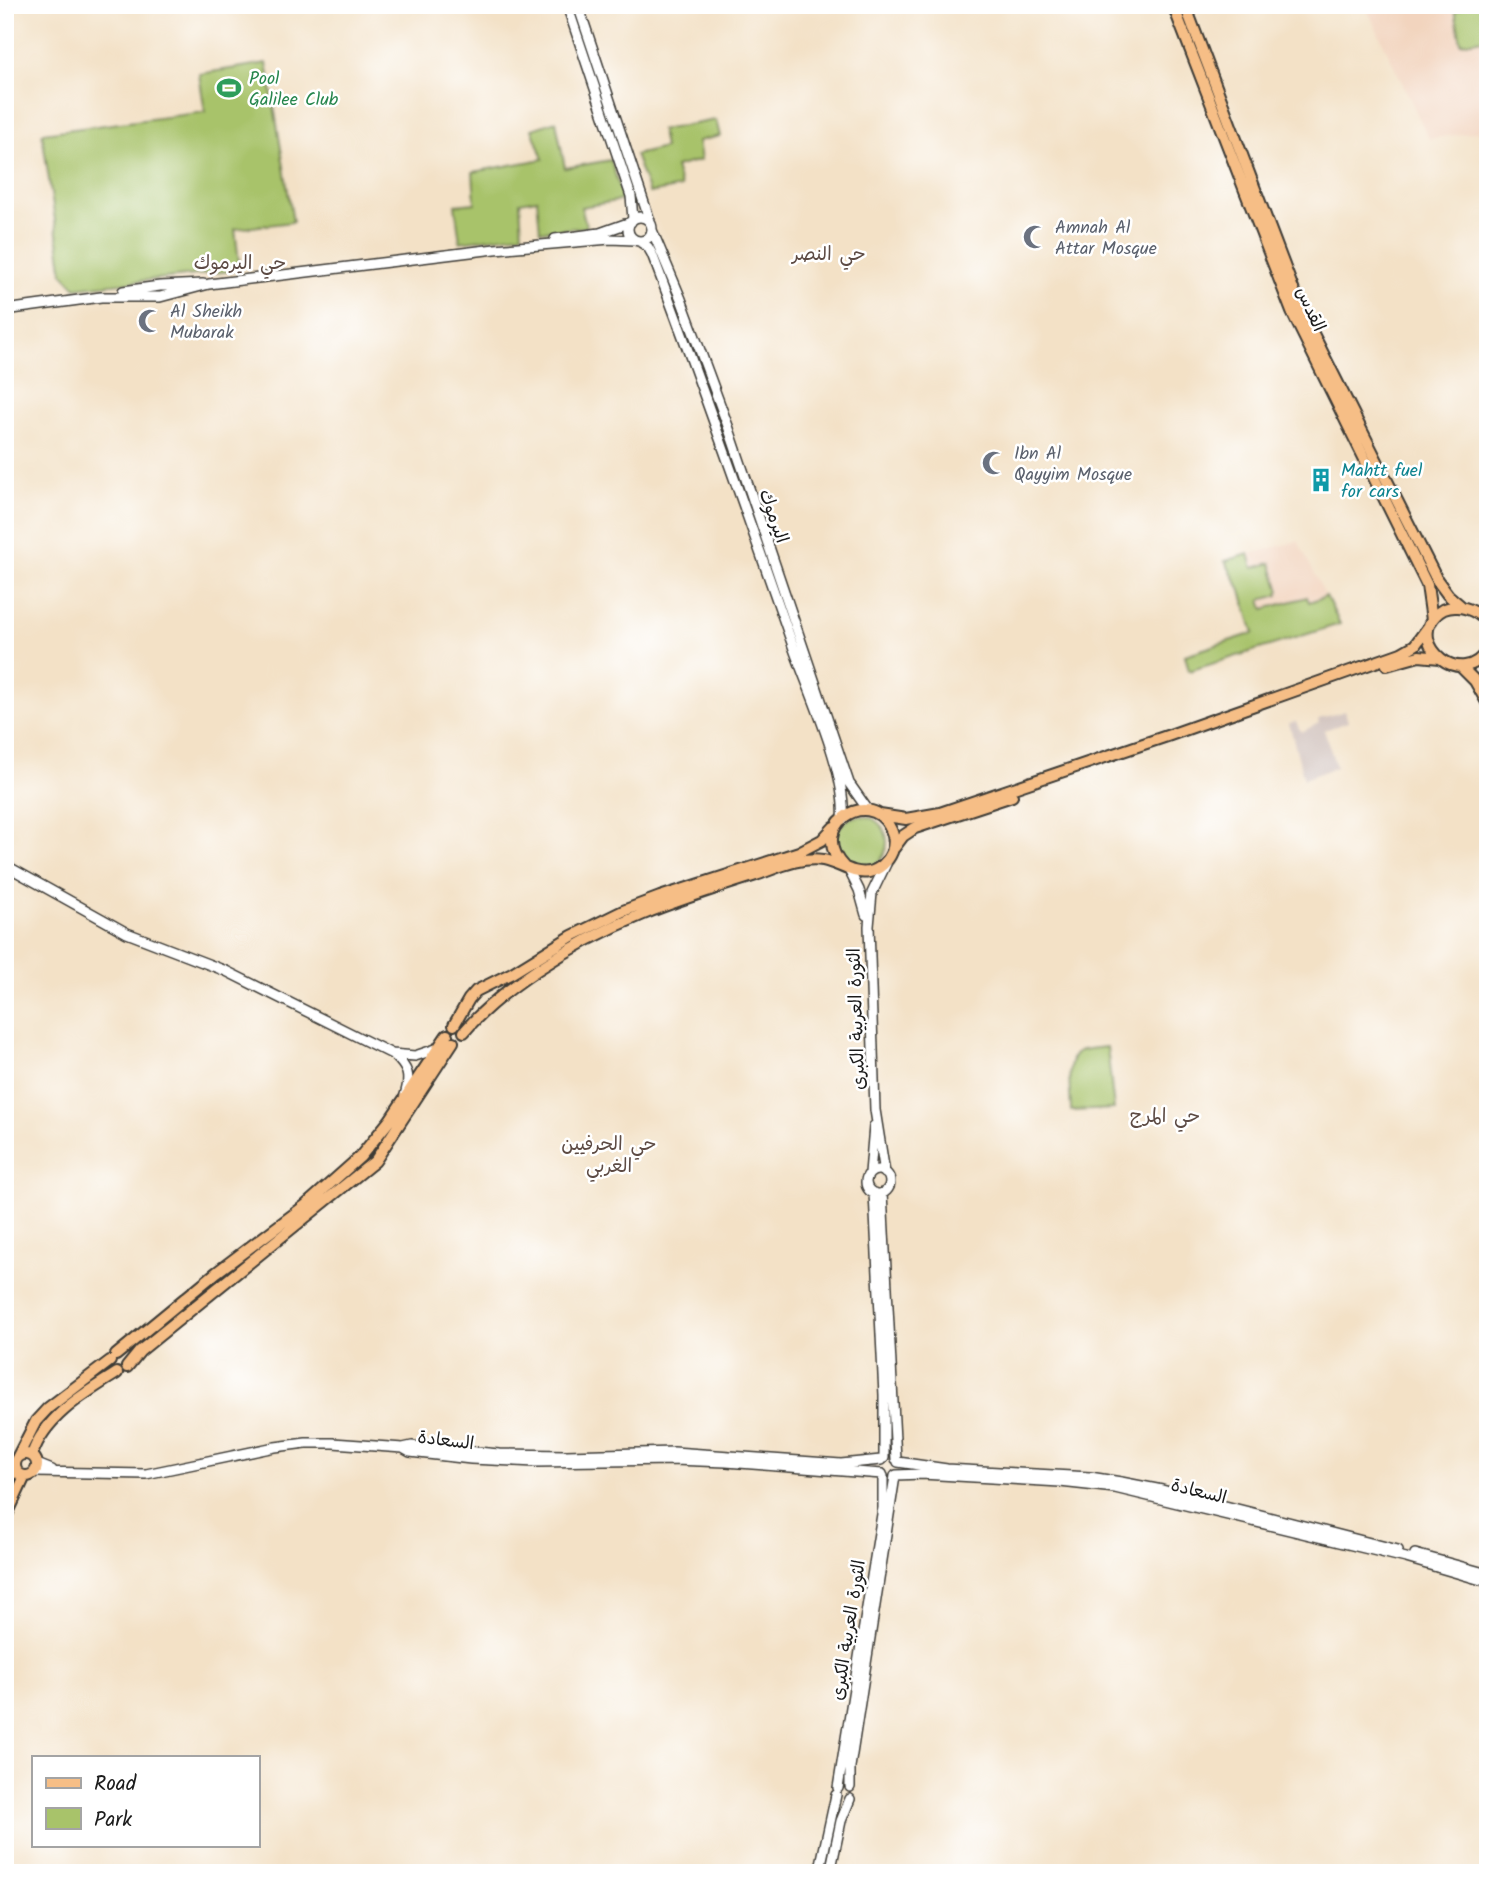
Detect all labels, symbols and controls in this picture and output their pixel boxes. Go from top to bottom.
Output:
place label: Pool Galilee Club [249,65,339,115]
sports icon: Pool Galilee Club [215,74,243,102]
place label: Amnah Al Attar Mosque [1055,214,1157,264]
mosque icon: Amnah Al Attar Mosque [1021,223,1049,251]
district label: حي النصر [790,240,866,270]
district label: حي اليرموك [194,249,286,279]
street label: القدس [1287,282,1332,337]
place label: Al Sheikh Mubarak [170,298,242,348]
mosque icon: Al Sheikh Mubarak [136,307,164,335]
place label: Ibn Al Qayyim Mosque [1014,440,1132,490]
mosque icon: Ibn Al Qayyim Mosque [980,449,1008,477]
place label: Mahtt fuel for cars [1341,457,1423,507]
building icon: Mahtt fuel for cars [1307,466,1335,494]
street label: اليرموك [750,485,795,548]
street label: الثورة العربية الكبرى [841,947,874,1090]
district label: حي المرج [1130,1102,1200,1132]
district label: حي الحرفيين الغربي [561,1130,657,1182]
street label: السعادة [416,1424,476,1459]
street label: السعادة [1168,1472,1230,1513]
street label: الثورة العربية الكبرى [824,1558,875,1703]
legend [32,1756,259,1846]
text: Road [94,1768,137,1801]
text: Park [94,1804,132,1837]

